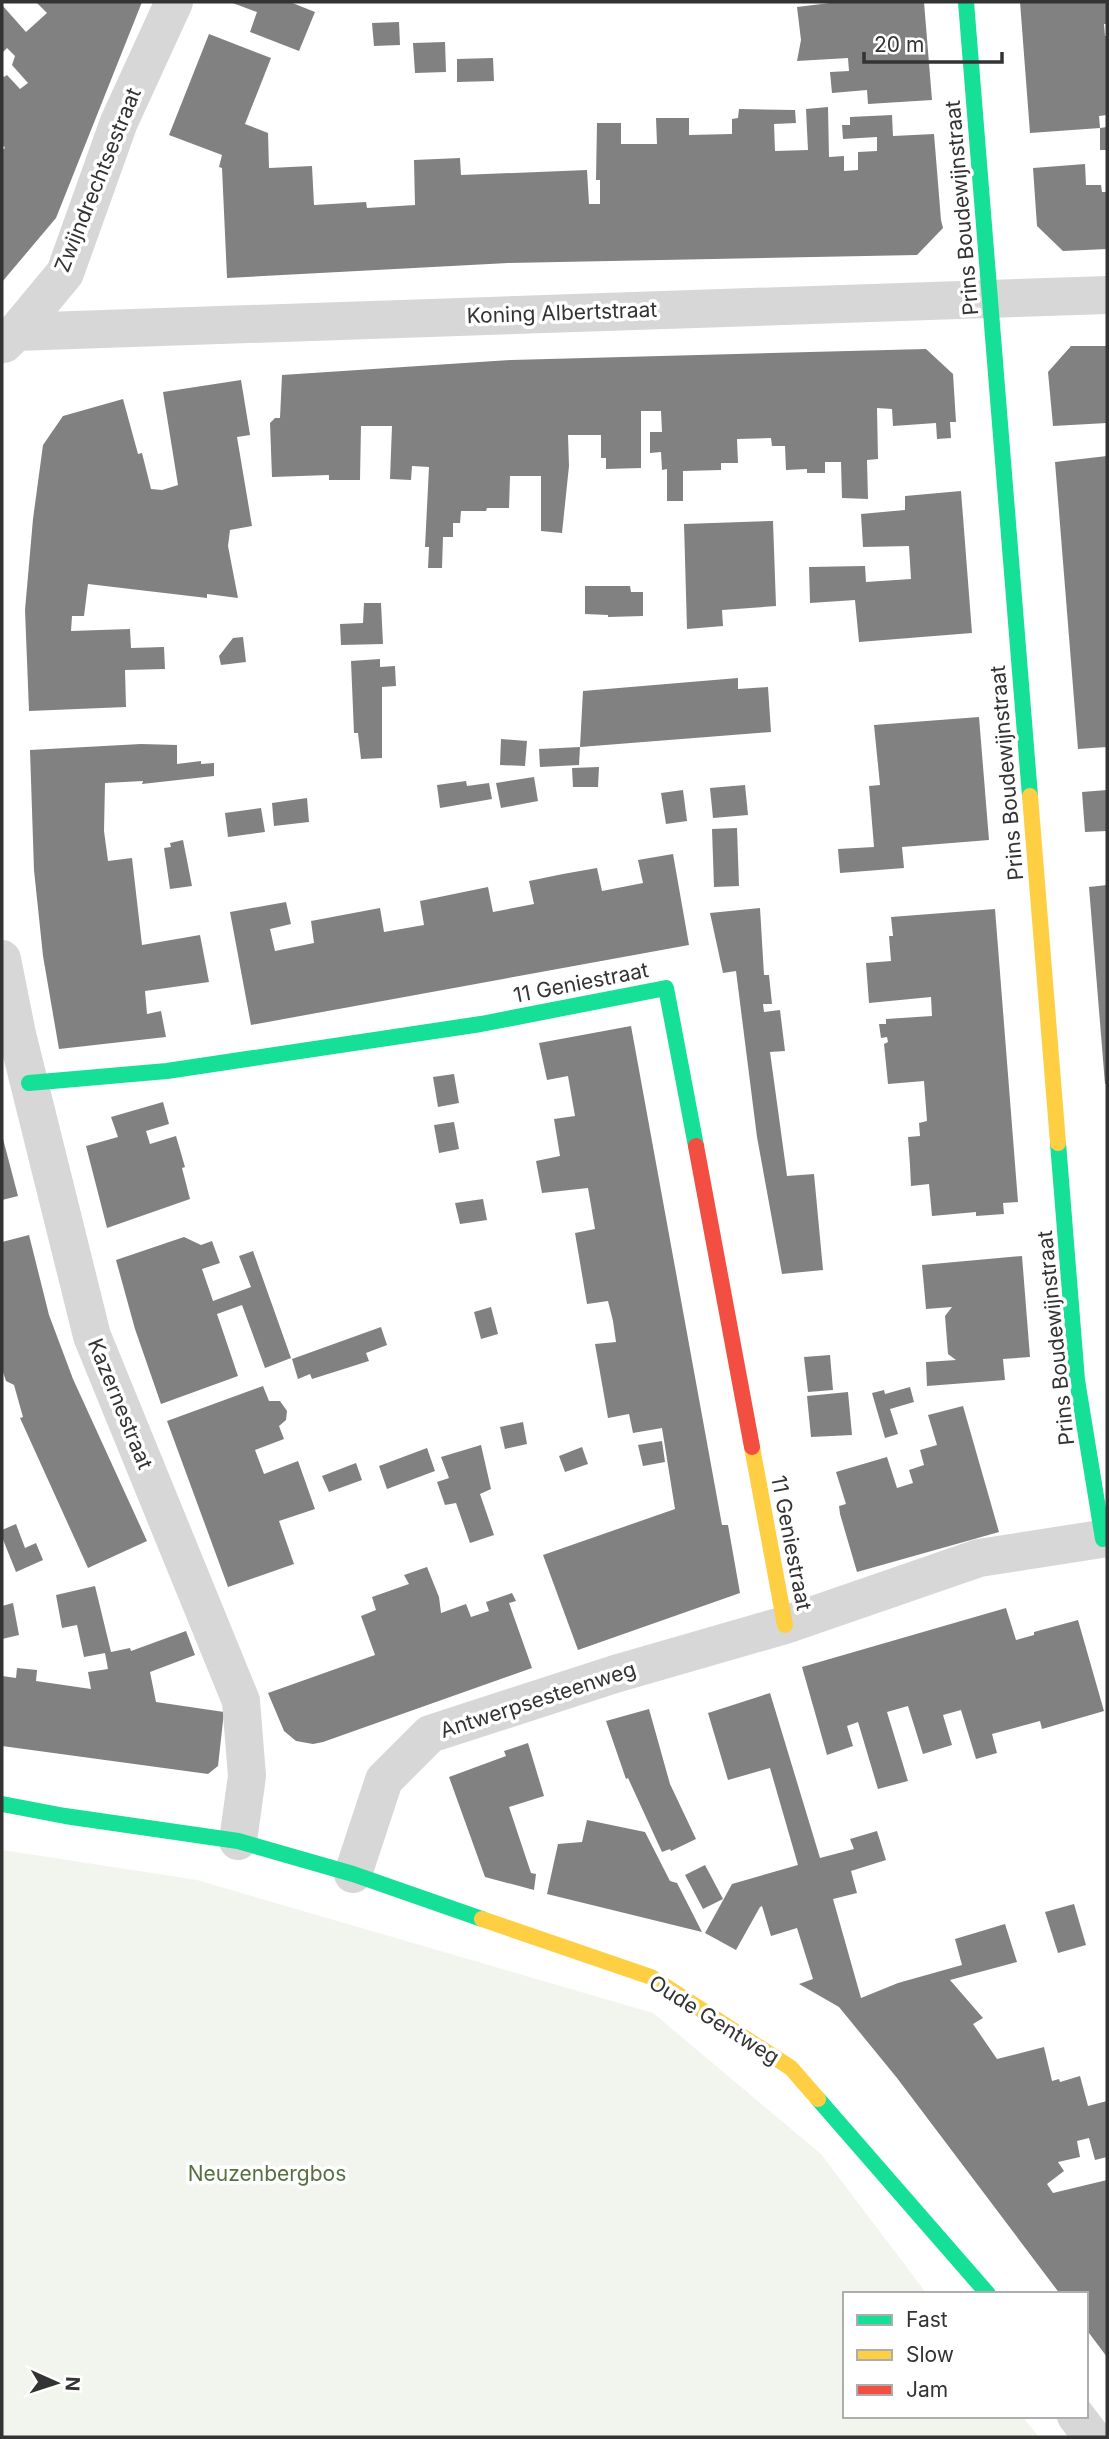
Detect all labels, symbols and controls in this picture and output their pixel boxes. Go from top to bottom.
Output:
scale bar [864,21,1002,65]
text: 20 m [874,32,924,57]
street label: Zwijndrechtsestraat [49,84,146,276]
street label: Prins Boudewijnstraat [940,99,983,317]
street label: Koning Albertstraat [466,297,658,328]
street label: Prins Boudewijnstraat [985,664,1028,882]
street label: 11 Geniestraat [511,957,651,1008]
street label: Prins Boudewijnstraat [1032,1229,1079,1447]
street label: Kazernestraat [83,1335,158,1473]
street label: 11 Geniestraat [766,1473,817,1613]
street label: Antwerpsesteenweg [437,1656,639,1743]
street label: Oude Gentweg [644,1970,784,2070]
park label: Neuzenbergbos [188,2161,346,2186]
legend [843,2292,1088,2418]
text: Fast [906,2307,948,2332]
text: Slow [906,2342,954,2367]
north arrow [21,2348,91,2418]
text: N [61,2376,84,2392]
text: Jam [906,2377,948,2402]

